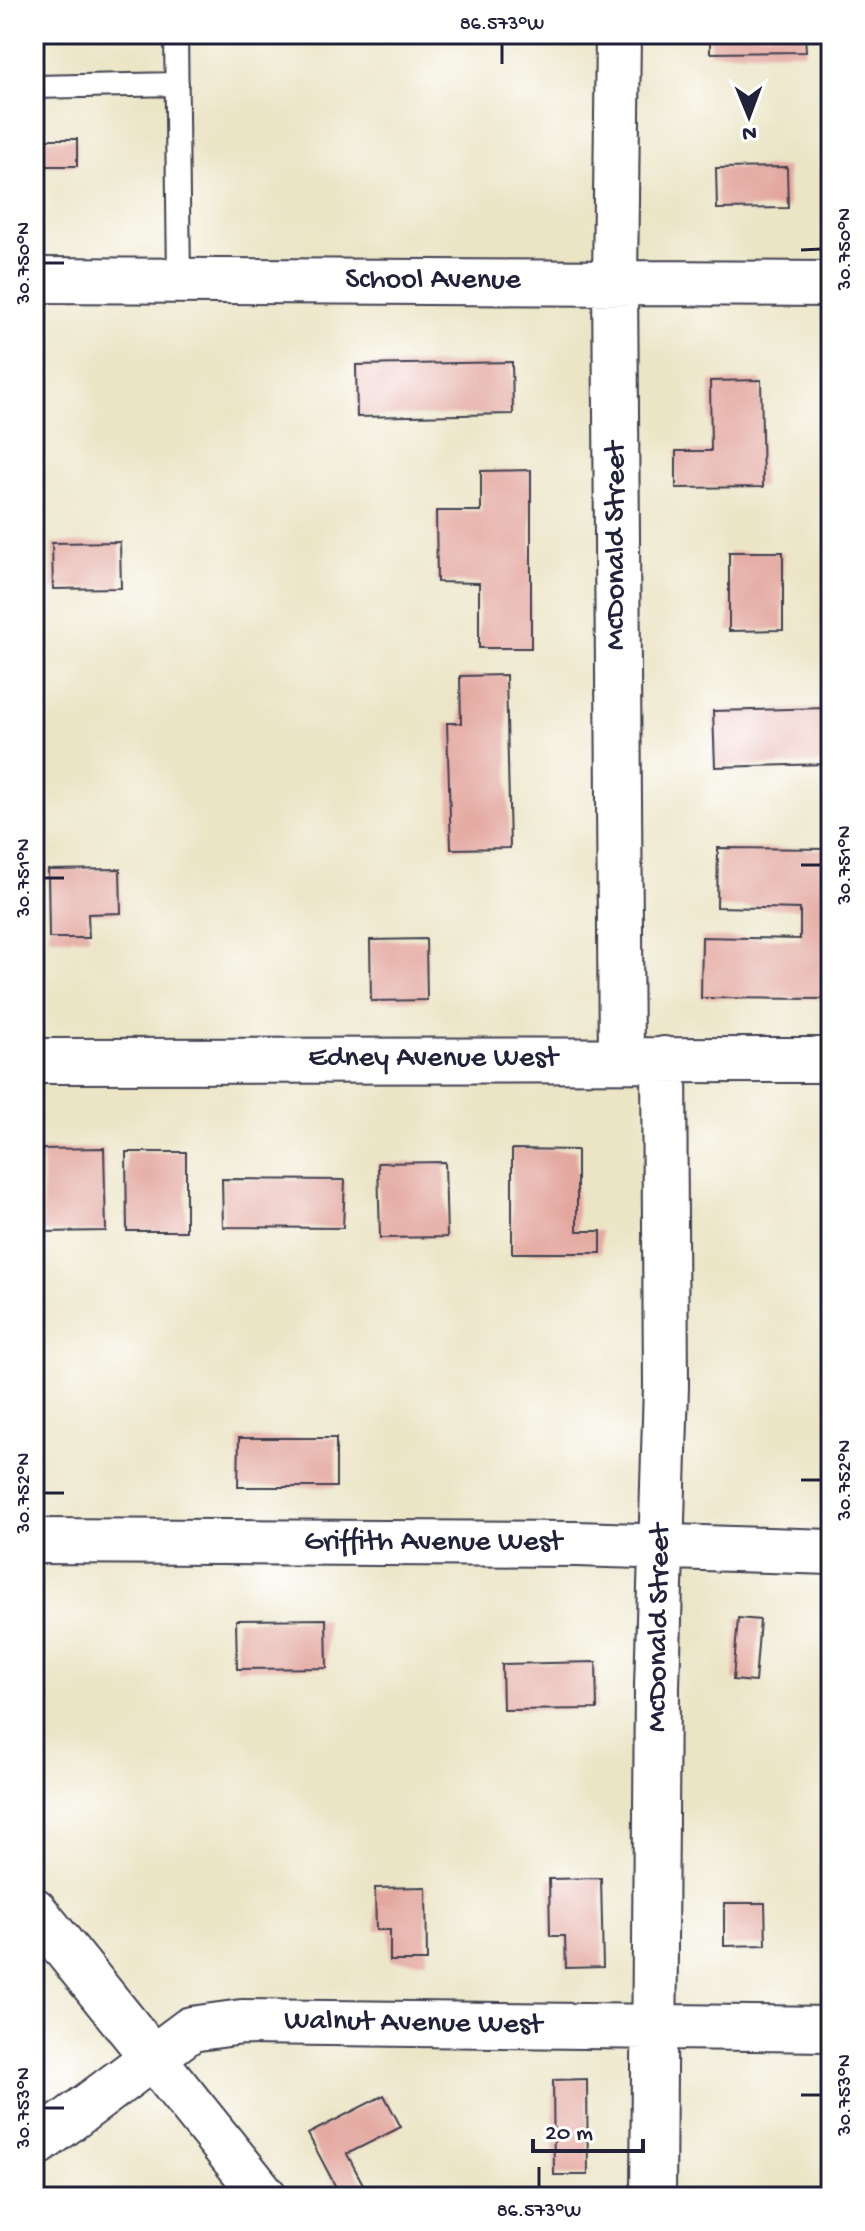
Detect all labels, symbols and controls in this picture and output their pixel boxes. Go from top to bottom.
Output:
text: 86.573°W [460,14,544,37]
north arrow [709,76,789,156]
text: N [742,119,757,145]
text: 30.750°N [835,208,858,291]
text: 30.750°N [14,222,37,305]
street label: School Avenue [345,264,521,299]
street label: McDonald Street [600,439,635,650]
text: 30.751°N [835,825,858,906]
text: 30.751°N [14,838,37,919]
street label: Edney Avenue West [308,1042,560,1077]
text: 30.752°N [835,1440,858,1521]
text: 30.752°N [14,1453,37,1534]
street label: McDonald Street [641,1521,679,1732]
street label: Griffith Avenue West [304,1526,565,1561]
street label: Walnut Avenue West [284,2004,545,2044]
text: 30.753°N [835,2054,858,2137]
text: 30.753°N [14,2067,37,2150]
scale bar [533,2103,643,2153]
text: 20 m [545,2120,593,2149]
text: 86.573°W [497,2201,581,2224]

